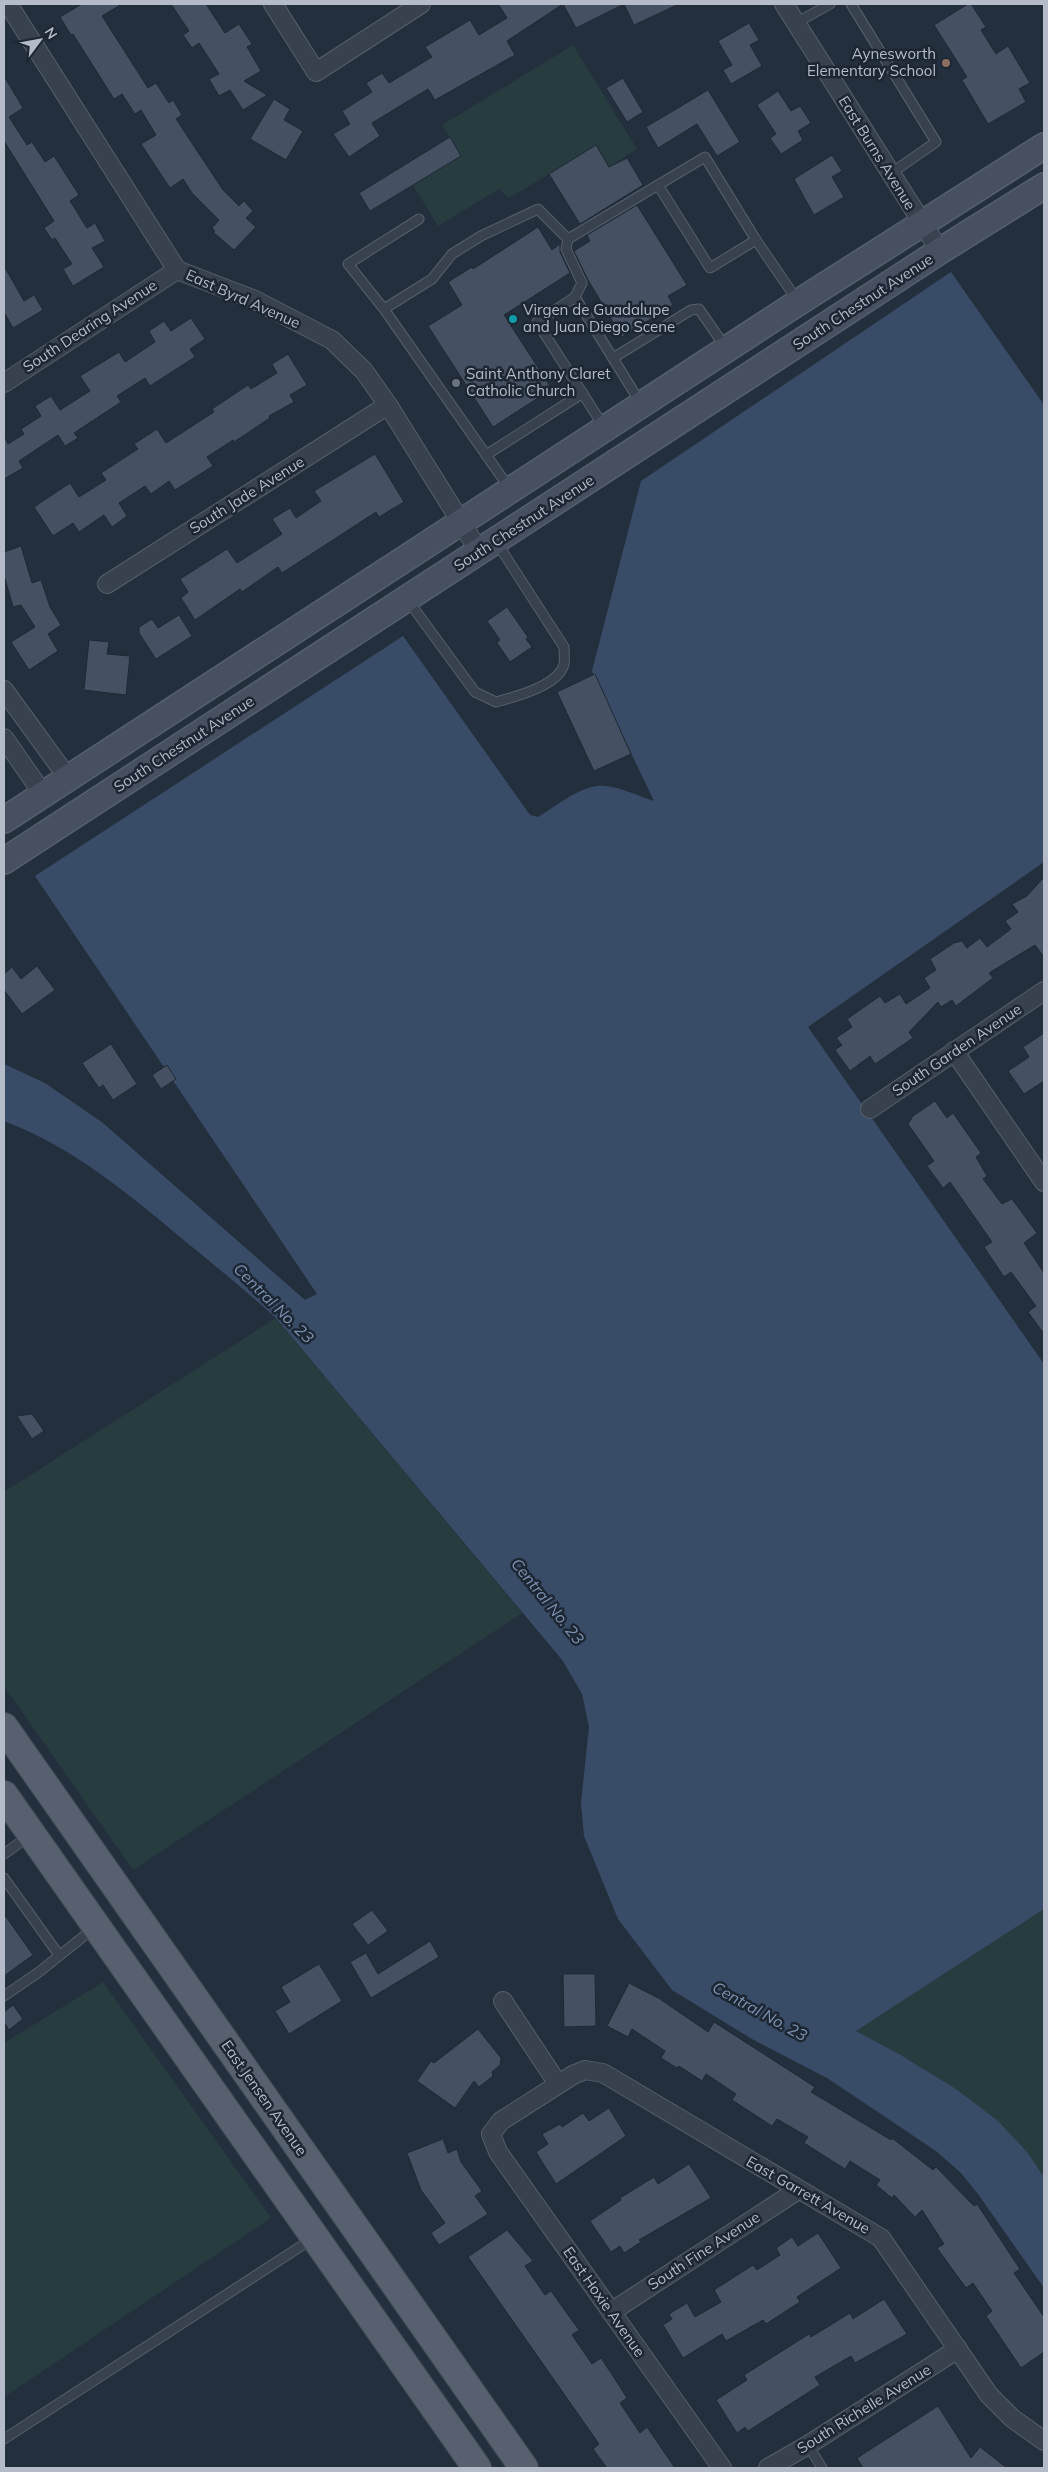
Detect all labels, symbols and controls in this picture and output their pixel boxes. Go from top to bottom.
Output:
north arrow [15,15,65,65]
text: N [41,24,61,42]
place label: Aynesworth Elementary School [807,44,936,80]
marker: Aynesworth Elementary School [940,57,952,69]
street label: East Burns Avenue [835,92,920,213]
street label: South Chestnut Avenue [789,249,936,354]
street label: East Byrd Avenue [183,265,303,332]
street label: South Dearing Avenue [19,275,160,376]
place label: Virgen de Guadalupe and Juan Diego Scene [523,300,675,336]
marker: Virgen de Guadalupe and Juan Diego Scene [507,313,519,325]
place label: Saint Anthony Claret Catholic Church [466,364,610,400]
marker: Saint Anthony Claret Catholic Church [450,377,462,389]
street label: South Jade Avenue [186,452,308,538]
street label: South Chestnut Avenue [450,470,597,575]
street label: South Chestnut Avenue [110,691,257,796]
street label: South Garden Avenue [888,999,1025,1100]
water label: Central No. 23 [230,1259,319,1348]
water label: Central No. 23 [507,1554,589,1648]
water label: Central No. 23 [709,1977,811,2045]
street label: East Jensen Avenue [217,2036,311,2159]
street label: East Garrett Avenue [743,2151,873,2238]
street label: South Fine Avenue [644,2207,763,2294]
street label: East Hoxie Avenue [559,2243,649,2360]
street label: South Richelle Avenue [793,2360,934,2458]

